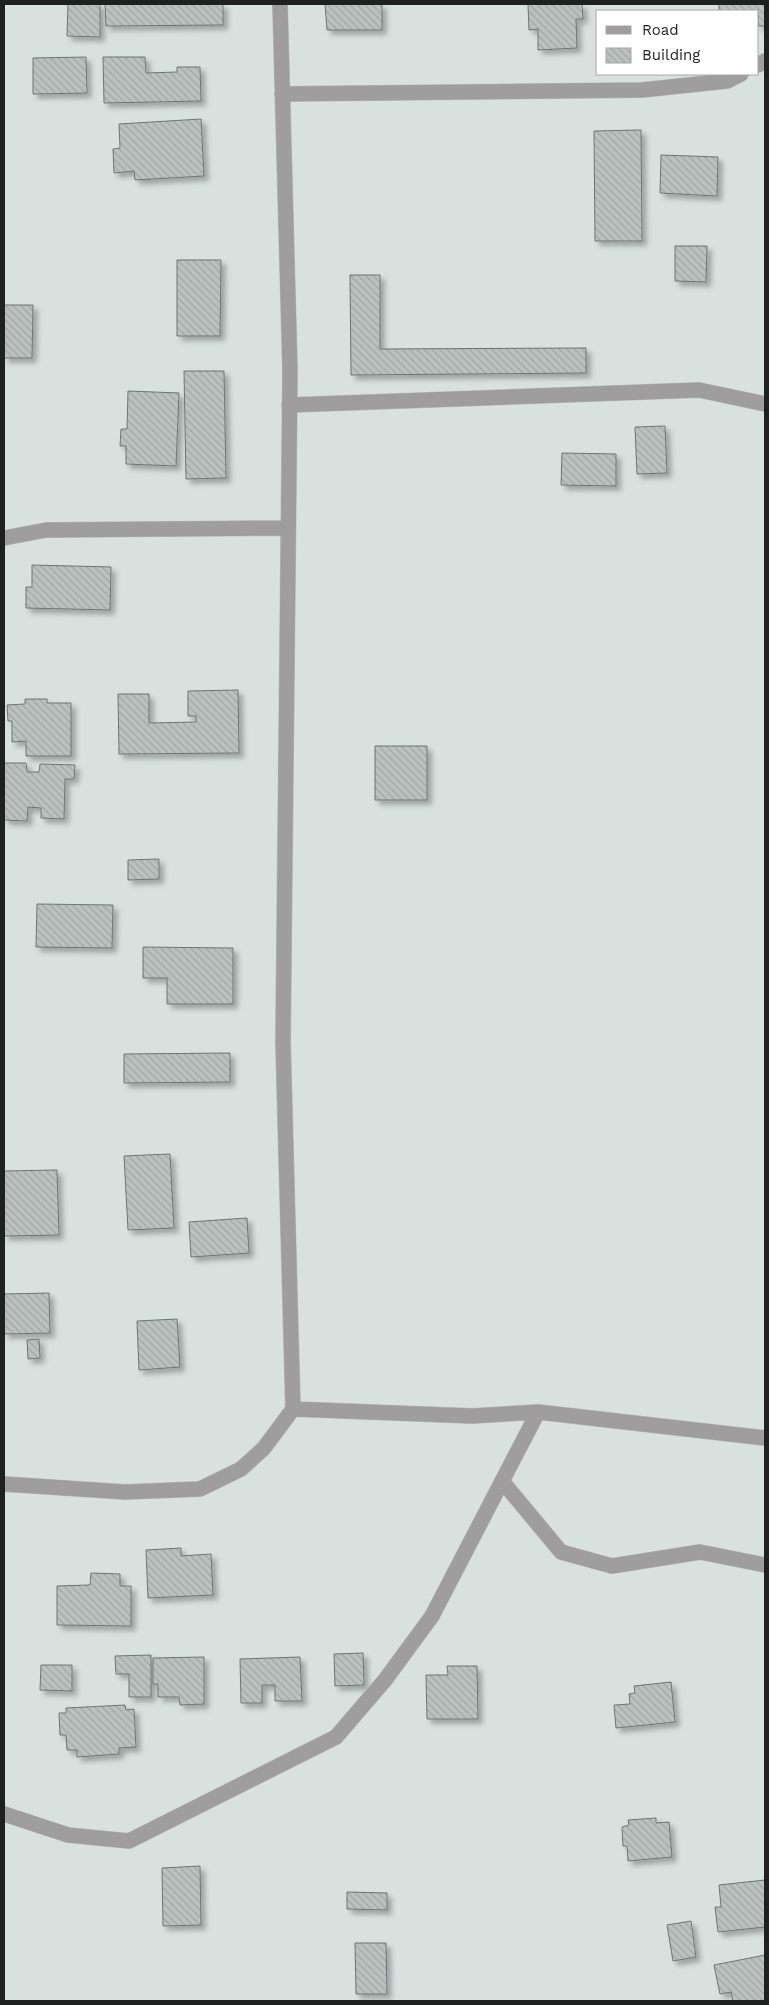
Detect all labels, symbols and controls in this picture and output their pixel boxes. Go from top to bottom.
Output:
legend [596,10,759,75]
text: Road [642,21,679,39]
text: Building [642,46,700,64]

